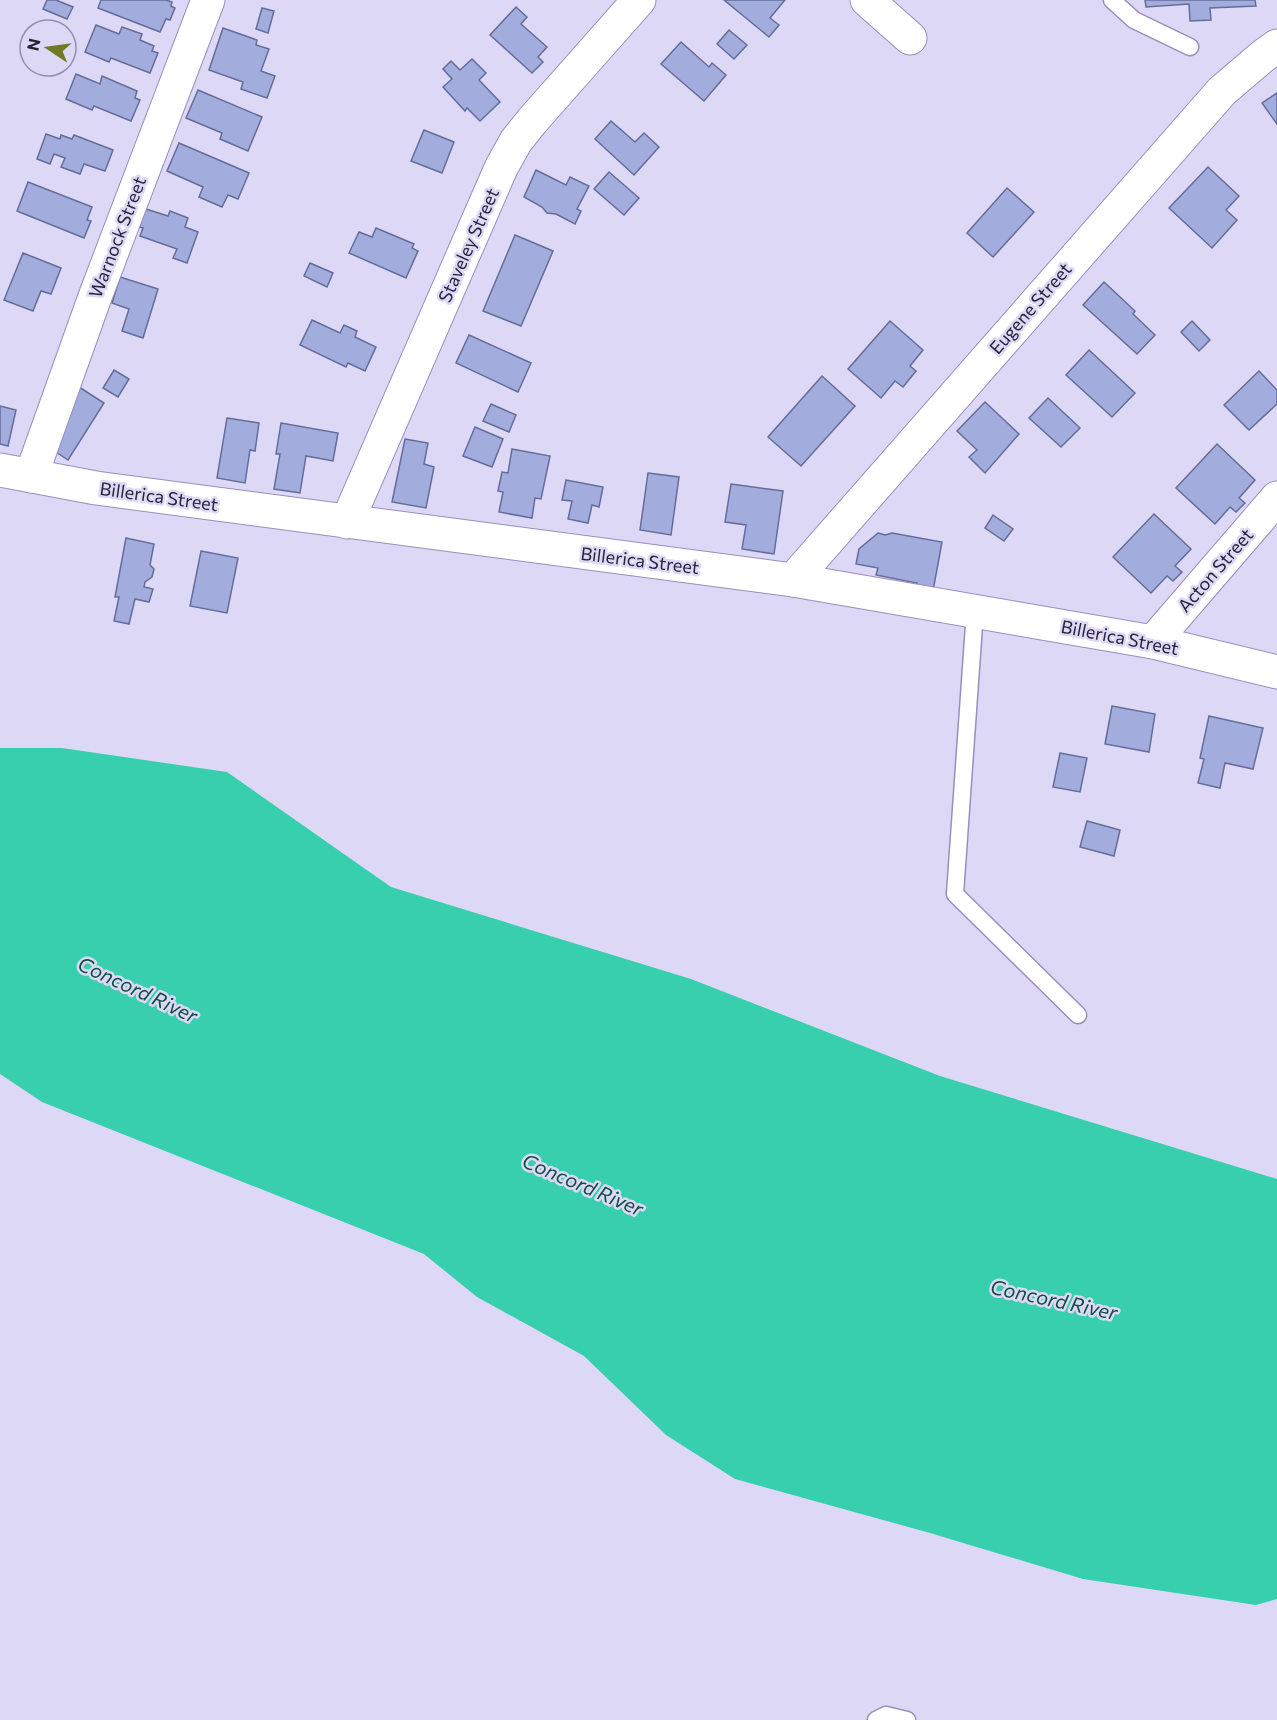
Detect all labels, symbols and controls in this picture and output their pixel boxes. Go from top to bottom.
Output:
north arrow [18,18,78,78]
text: N [22,37,44,52]
street label: Warnock Street [84,173,150,301]
street label: Staveley Street [433,184,503,306]
street label: Eugene Street [984,258,1076,358]
street label: Billerica Street [98,477,220,515]
street label: Acton Street [1173,524,1257,616]
street label: Billerica Street [579,542,701,578]
street label: Billerica Street [1059,615,1181,659]
water label: Concord River [74,951,202,1028]
water label: Concord River [519,1148,648,1221]
water label: Concord River [988,1274,1121,1324]

